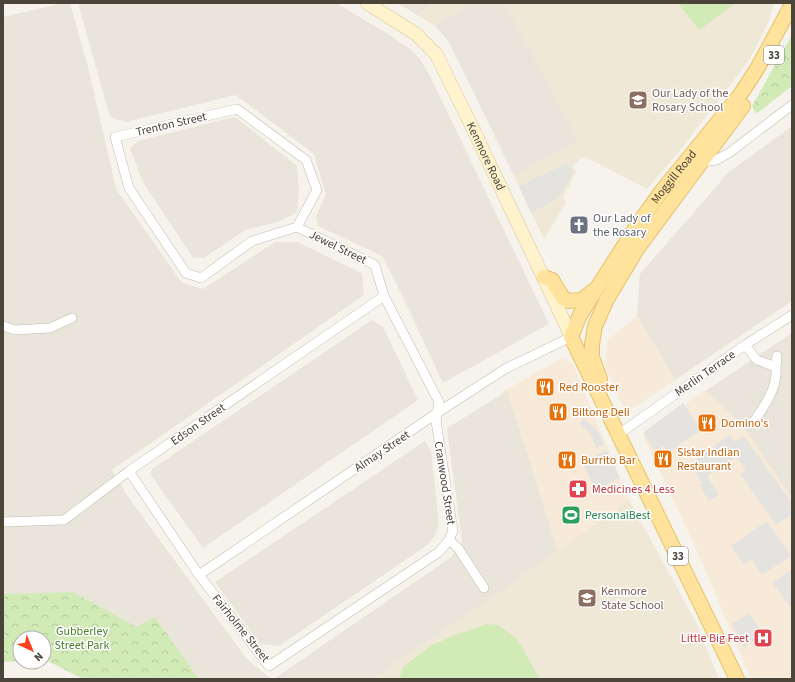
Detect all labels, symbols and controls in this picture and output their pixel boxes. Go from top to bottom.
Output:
road number: 33 [764,46,784,64]
place label: Our Lady of the Rosary School [652,85,729,116]
school or university icon: Our Lady of the Rosary School [627,89,649,111]
street label: Trenton Street [134,108,208,141]
street label: Kenmore Road [462,119,509,194]
street label: Moggill Road [647,147,701,207]
place label: Our Lady of the Rosary [593,210,651,241]
church icon: Our Lady of the Rosary [568,214,590,236]
street label: Jewel Street [306,226,369,269]
street label: Merlin Terrace [671,346,739,401]
restaurant icon: Red Rooster [534,376,556,398]
place label: Red Rooster [559,379,620,396]
street label: Edson Street [167,399,229,450]
restaurant icon: Biltong Deli [547,401,569,423]
place label: Biltong Deli [572,404,630,421]
restaurant icon: Domino's [696,412,718,434]
place label: Domino's [721,415,768,432]
street label: Almay Street [351,427,413,476]
street label: Cranwood Street [430,440,459,526]
place label: Sistar Indian Restaurant [677,444,740,475]
restaurant icon: Sistar Indian Restaurant [652,448,674,470]
restaurant icon: Burrito Bar [556,449,578,471]
place label: Burrito Bar [581,452,637,469]
pharmacy icon: Medicines 4 Less [567,478,589,500]
place label: Medicines 4 Less [592,481,675,498]
sports icon: PersonalBest [560,504,582,526]
place label: PersonalBest [585,507,651,524]
road number: 33 [668,547,688,565]
place label: Kenmore State School [601,583,664,614]
school or university icon: Kenmore State School [576,587,598,609]
street label: Fairholme Street [208,591,273,666]
park label: Gubberley Street Park [55,623,110,654]
hospital icon: Little Big Feet [752,627,774,649]
north arrow [12,630,52,670]
place label: Little Big Feet [681,630,749,647]
text: N [31,649,46,665]

